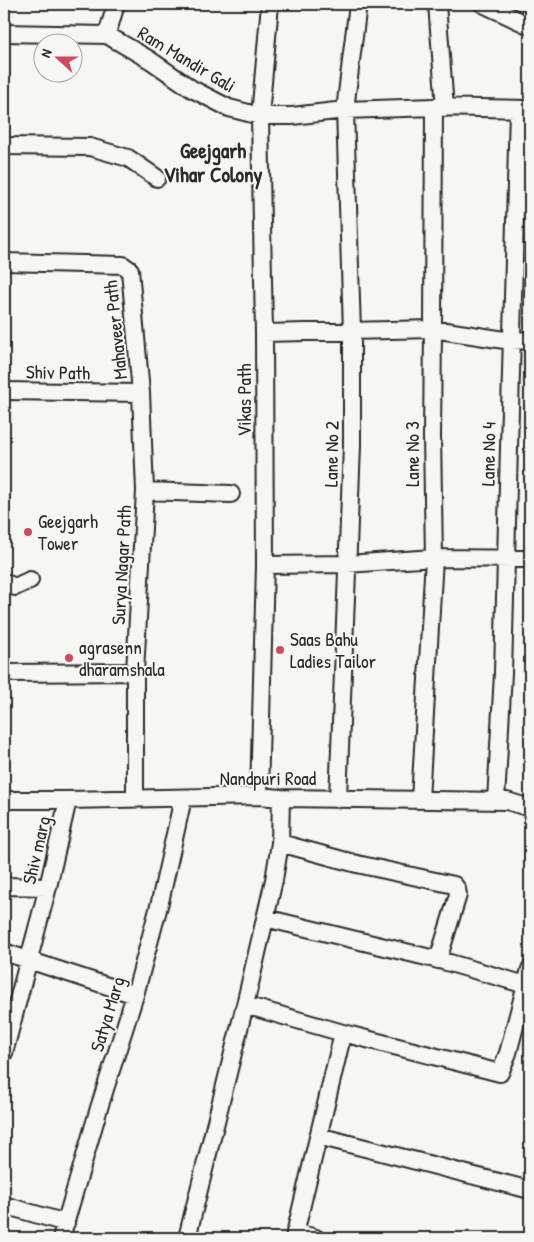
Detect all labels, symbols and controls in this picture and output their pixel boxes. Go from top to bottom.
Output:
street label: Ram Mandir Gali [133,20,241,98]
north arrow [32,32,82,82]
text: N [35,46,56,60]
district label: Geejgarh Vihar Colony [164,136,263,190]
street label: Mahaveer Path [97,279,133,381]
street label: Shiv Path [26,358,90,386]
street label: Vikas Path [231,363,257,437]
street label: Lane No 2 [317,421,345,487]
street label: Lane No 3 [399,421,425,487]
street label: Lane No 4 [474,422,502,486]
street label: Surya Nagar Path [105,505,137,625]
place label: Geejgarh Tower [38,508,98,556]
marker: Geejgarh Tower [22,526,34,538]
place label: Saas Bahu Ladies Tailor [290,626,377,674]
place label: agrasenn dharamshala [79,634,165,682]
marker: Saas Bahu Ladies Tailor [274,644,286,656]
marker: agrasenn dharamshala [63,652,75,664]
street label: Nandpuri Road [220,765,317,791]
street label: Shiv marg [16,813,56,887]
street label: Satya Marg [83,973,131,1055]

